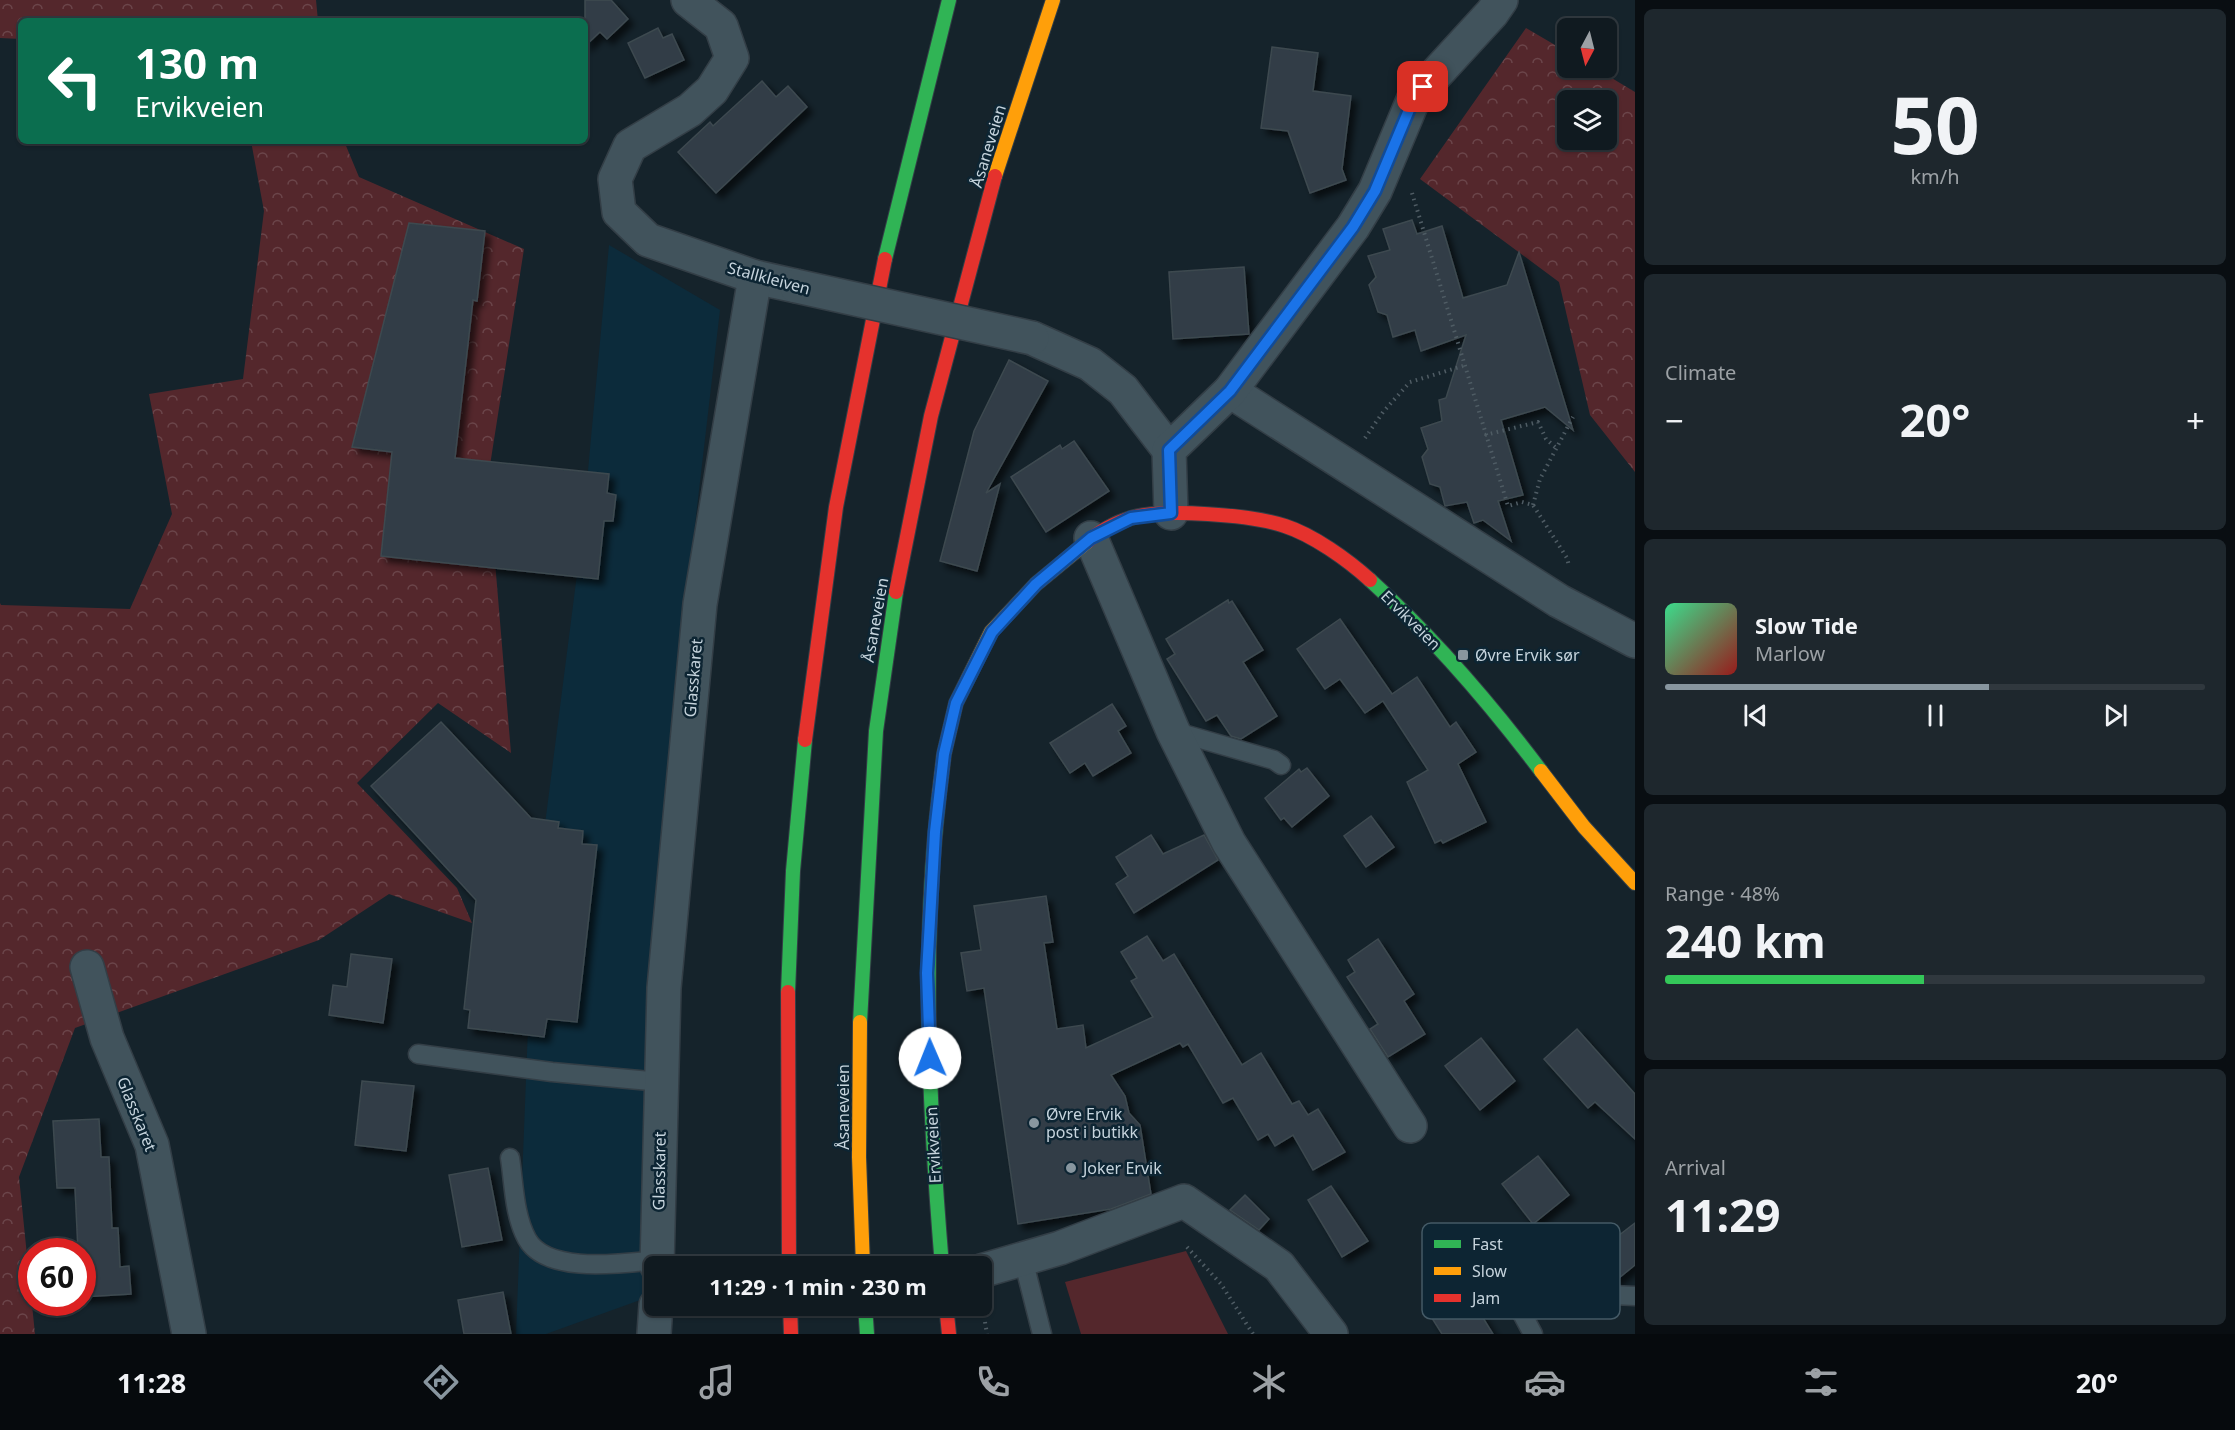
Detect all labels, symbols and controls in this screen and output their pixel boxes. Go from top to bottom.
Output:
north arrow [1557,18,1617,78]
map controls [1557,18,1617,150]
text: 130 m [135,34,259,91]
icon: left [36,42,114,120]
pin [1397,61,1448,112]
icon: arrive [1406,70,1439,103]
text: 50 [1890,71,1980,177]
text: Ervikveien [135,88,264,125]
button: layers [1557,90,1617,150]
street label: Åsaneveien [965,102,1011,190]
text: km/h [1910,163,1960,190]
street label: Stallkleiven [725,256,813,300]
text: Climate [1665,359,1736,386]
text: 20° [1900,389,1970,450]
text: − [1665,398,1684,443]
text: + [2186,398,2205,443]
street label: Åsaneveien [857,576,893,664]
street label: Ervikveien [1376,585,1446,655]
text: Slow Tide [1755,610,1858,640]
street label: Glasskaret [679,638,707,718]
text: Marlow [1755,640,1825,667]
place label: Øvre Ervik sør [1475,644,1580,666]
marker: Øvre Ervik sør [1456,648,1470,662]
icon: previous [1739,699,1772,732]
icon: pause [1919,699,1952,732]
icon: next [2099,699,2132,732]
text: Range · 48% [1665,880,1780,907]
text: 240 km [1665,910,1826,971]
position arrow [898,1026,962,1090]
street label: Åsaneveien [832,1064,854,1150]
street label: Glasskaret [112,1073,162,1155]
place label: Øvre Ervik post i butikk [1046,1103,1139,1143]
street label: Ervikveien [920,1106,946,1184]
marker: Øvre Ervik post i butikk [1027,1116,1041,1130]
street label: Glasskaret [647,1131,671,1211]
text: Arrival [1665,1154,1726,1181]
place label: Joker Ervik [1081,1157,1162,1179]
marker: Joker Ervik [1064,1161,1078,1175]
text: 11:29 [1665,1184,1781,1245]
legend [1422,1223,1620,1319]
text: Fast [1472,1233,1503,1255]
speed limit sign: 60 [18,1238,96,1316]
text: Slow [1472,1260,1507,1282]
text: 11:29 · 1 min · 230 m [709,1271,927,1301]
text: Jam [1470,1287,1500,1309]
icon: directions [420,1361,462,1403]
icon: music [696,1361,738,1403]
icon: phone [972,1361,1014,1403]
icon: climate [1248,1361,1290,1403]
icon: car [1524,1361,1566,1403]
icon: filters [1800,1361,1842,1403]
text: 11:28 [117,1364,186,1401]
text: 20° [2076,1364,2118,1401]

